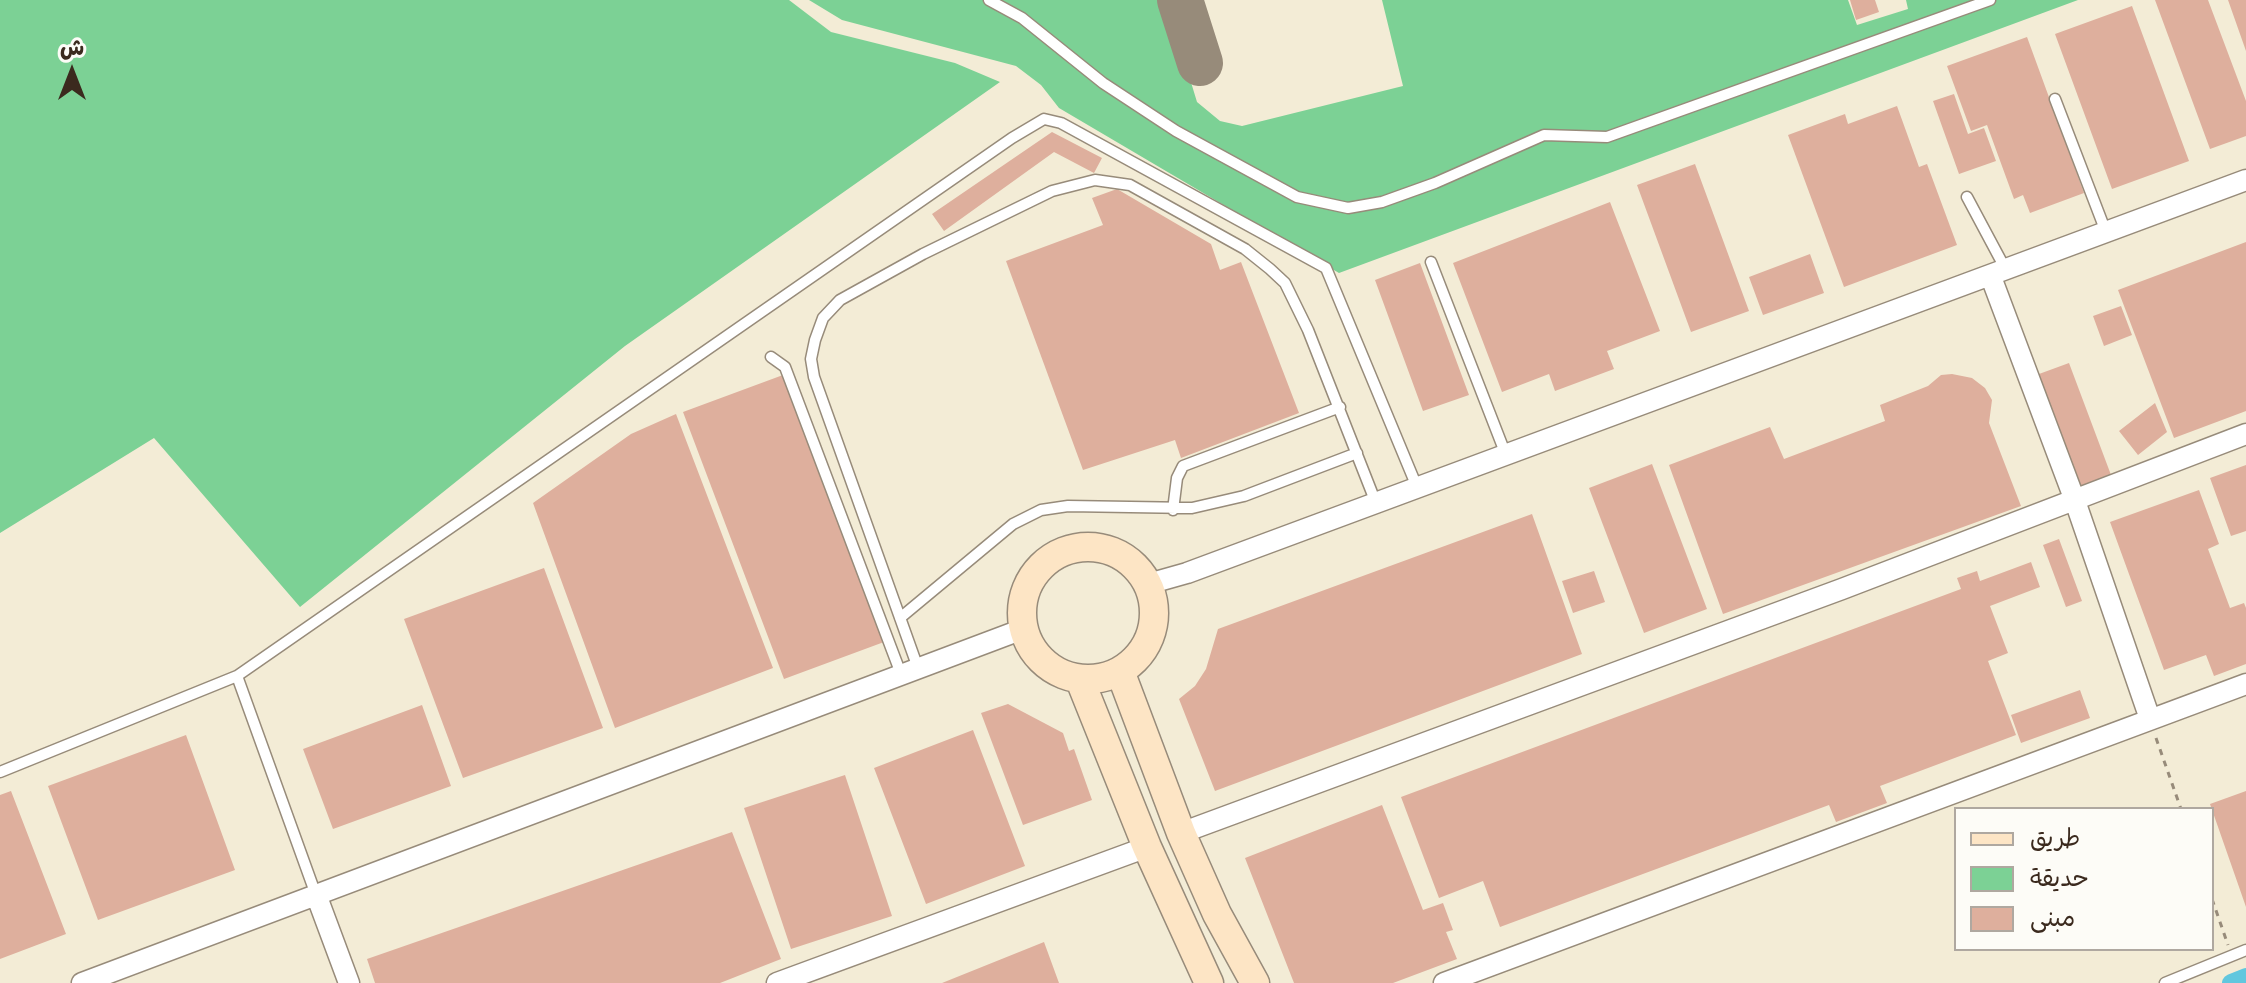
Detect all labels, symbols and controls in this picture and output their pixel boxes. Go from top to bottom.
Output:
north arrow [32,32,112,112]
text: ش [60,34,84,62]
legend [1954,807,2214,951]
text: طريق [2030,824,2080,853]
text: حديقة [2030,864,2089,893]
text: مبنى [2030,904,2075,933]

